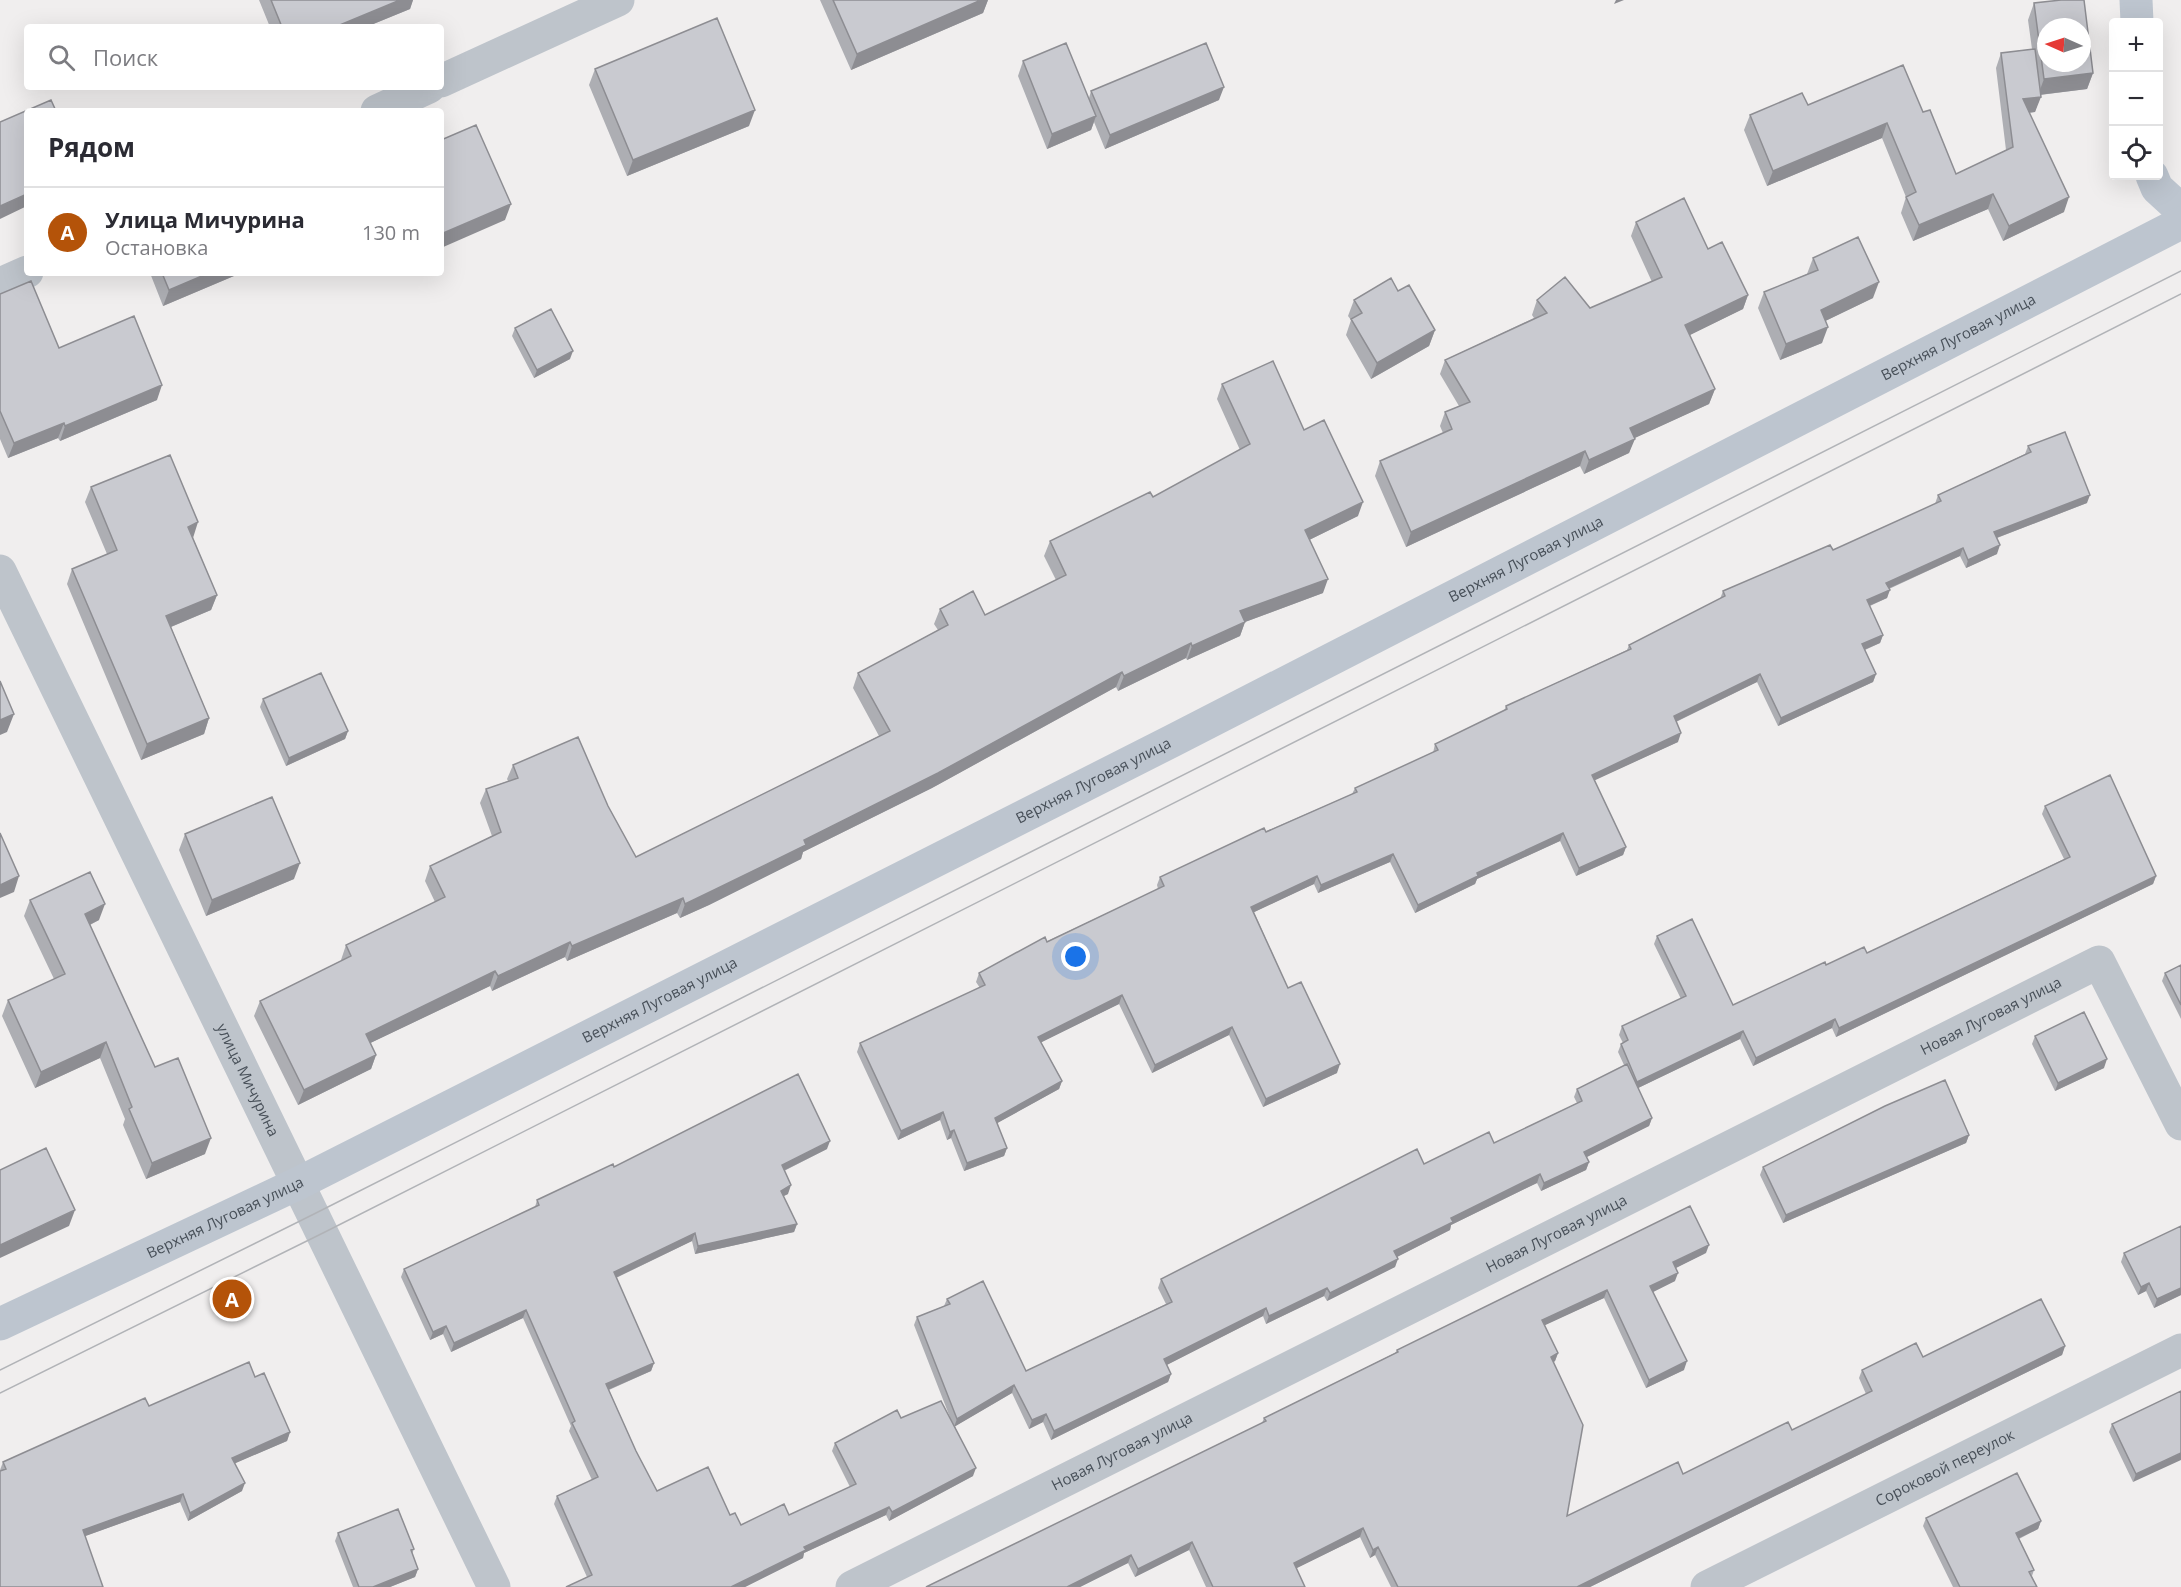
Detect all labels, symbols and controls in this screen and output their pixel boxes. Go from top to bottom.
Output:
north arrow [2037,18,2091,72]
map controls [2109,18,2163,180]
button: + [2109,18,2163,72]
search box [24,24,444,90]
icon: search [45,41,78,74]
text: Поиск [93,42,158,72]
button: − [2109,72,2163,126]
button: locate [2109,126,2163,180]
text: Рядом [48,129,135,165]
text: Улица Мичурина [105,204,305,234]
text: A [61,219,74,246]
text: 130 m [362,219,420,246]
text: Остановка [105,234,208,261]
street label: Верхняя Луговая улица [1877,288,2039,384]
street label: Верхняя Луговая улица [1445,510,1606,606]
street label: Верхняя Луговая улица [1012,732,1174,828]
your location [1061,942,1090,971]
street label: Верхняя Луговая улица [578,952,740,1047]
street label: Новая Луговая улица [1917,971,2064,1059]
street label: улица Мичурина [212,1020,284,1140]
street label: Верхняя Луговая улица [143,1171,307,1262]
street label: Новая Луговая улица [1482,1189,1630,1277]
pin: A [212,1276,252,1322]
street label: Новая Луговая улица [1048,1407,1195,1495]
street label: Сороковой переулок [1872,1424,2018,1510]

